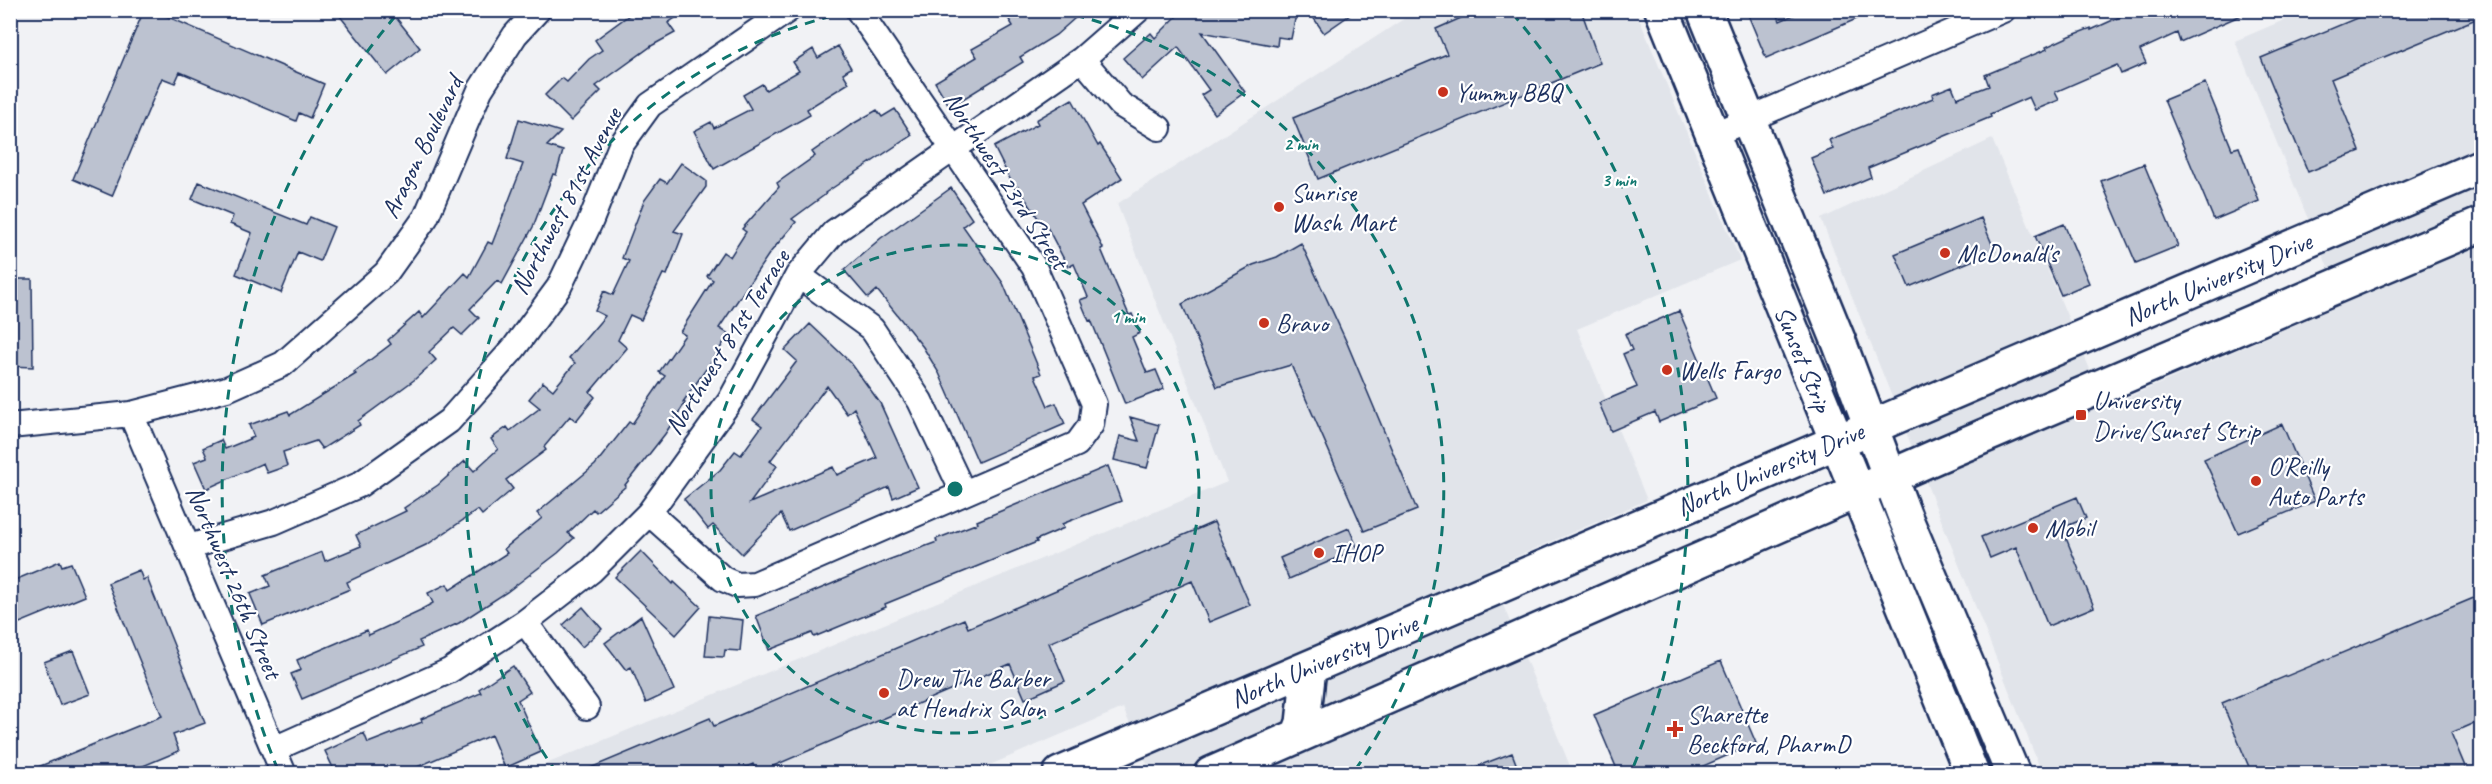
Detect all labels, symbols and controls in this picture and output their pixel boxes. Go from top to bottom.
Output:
street label: Aragon Boulevard [373,67,472,223]
place label: Yummy BBQ [1455,76,1564,109]
street label: Northwest 23rd Street [936,85,1077,277]
marker: Yummy BBQ [1436,85,1450,99]
street label: Northwest 81st Avenue [503,100,630,300]
text: 2 min [1284,133,1319,155]
text: 3 min [1602,169,1637,191]
place label: Sunrise Wash Mart [1291,176,1398,239]
marker: Sunrise Wash Mart [1272,200,1286,214]
street label: North University Drive [2119,224,2318,333]
place label: McDonald's [1957,237,2060,270]
street label: Northwest 81st Terrace [657,242,798,441]
marker: McDonald's [1938,246,1952,260]
street label: Sunset Strip [1767,301,1840,419]
text: 1 min [1111,306,1146,328]
place label: Bravo [1276,307,1331,340]
marker: Bravo [1257,316,1271,330]
place label: Wells Fargo [1679,354,1782,387]
marker: Wells Fargo [1660,363,1674,377]
place label: University Drive/Sunset Strip [2093,384,2262,447]
marker: University Drive/Sunset Strip [2074,408,2088,422]
street label: North University Drive [1671,414,1870,523]
place label: O'Reilly Auto Parts [2268,450,2365,513]
marker: O'Reilly Auto Parts [2249,474,2263,488]
centre of rings [945,479,965,499]
street label: Northwest 26th Street [178,481,290,686]
place label: Mobil [2045,512,2098,545]
marker: Mobil [2026,521,2040,535]
place label: IHOP [1331,537,1384,570]
marker: IHOP [1312,546,1326,560]
street label: North University Drive [1225,606,1424,715]
place label: Drew The Barber at Hendrix Salon [896,662,1052,725]
marker: Drew The Barber at Hendrix Salon [877,686,891,700]
place label: Sharette Beckford, PharmD [1687,698,1852,761]
marker: Sharette Beckford, PharmD [1668,722,1682,736]

